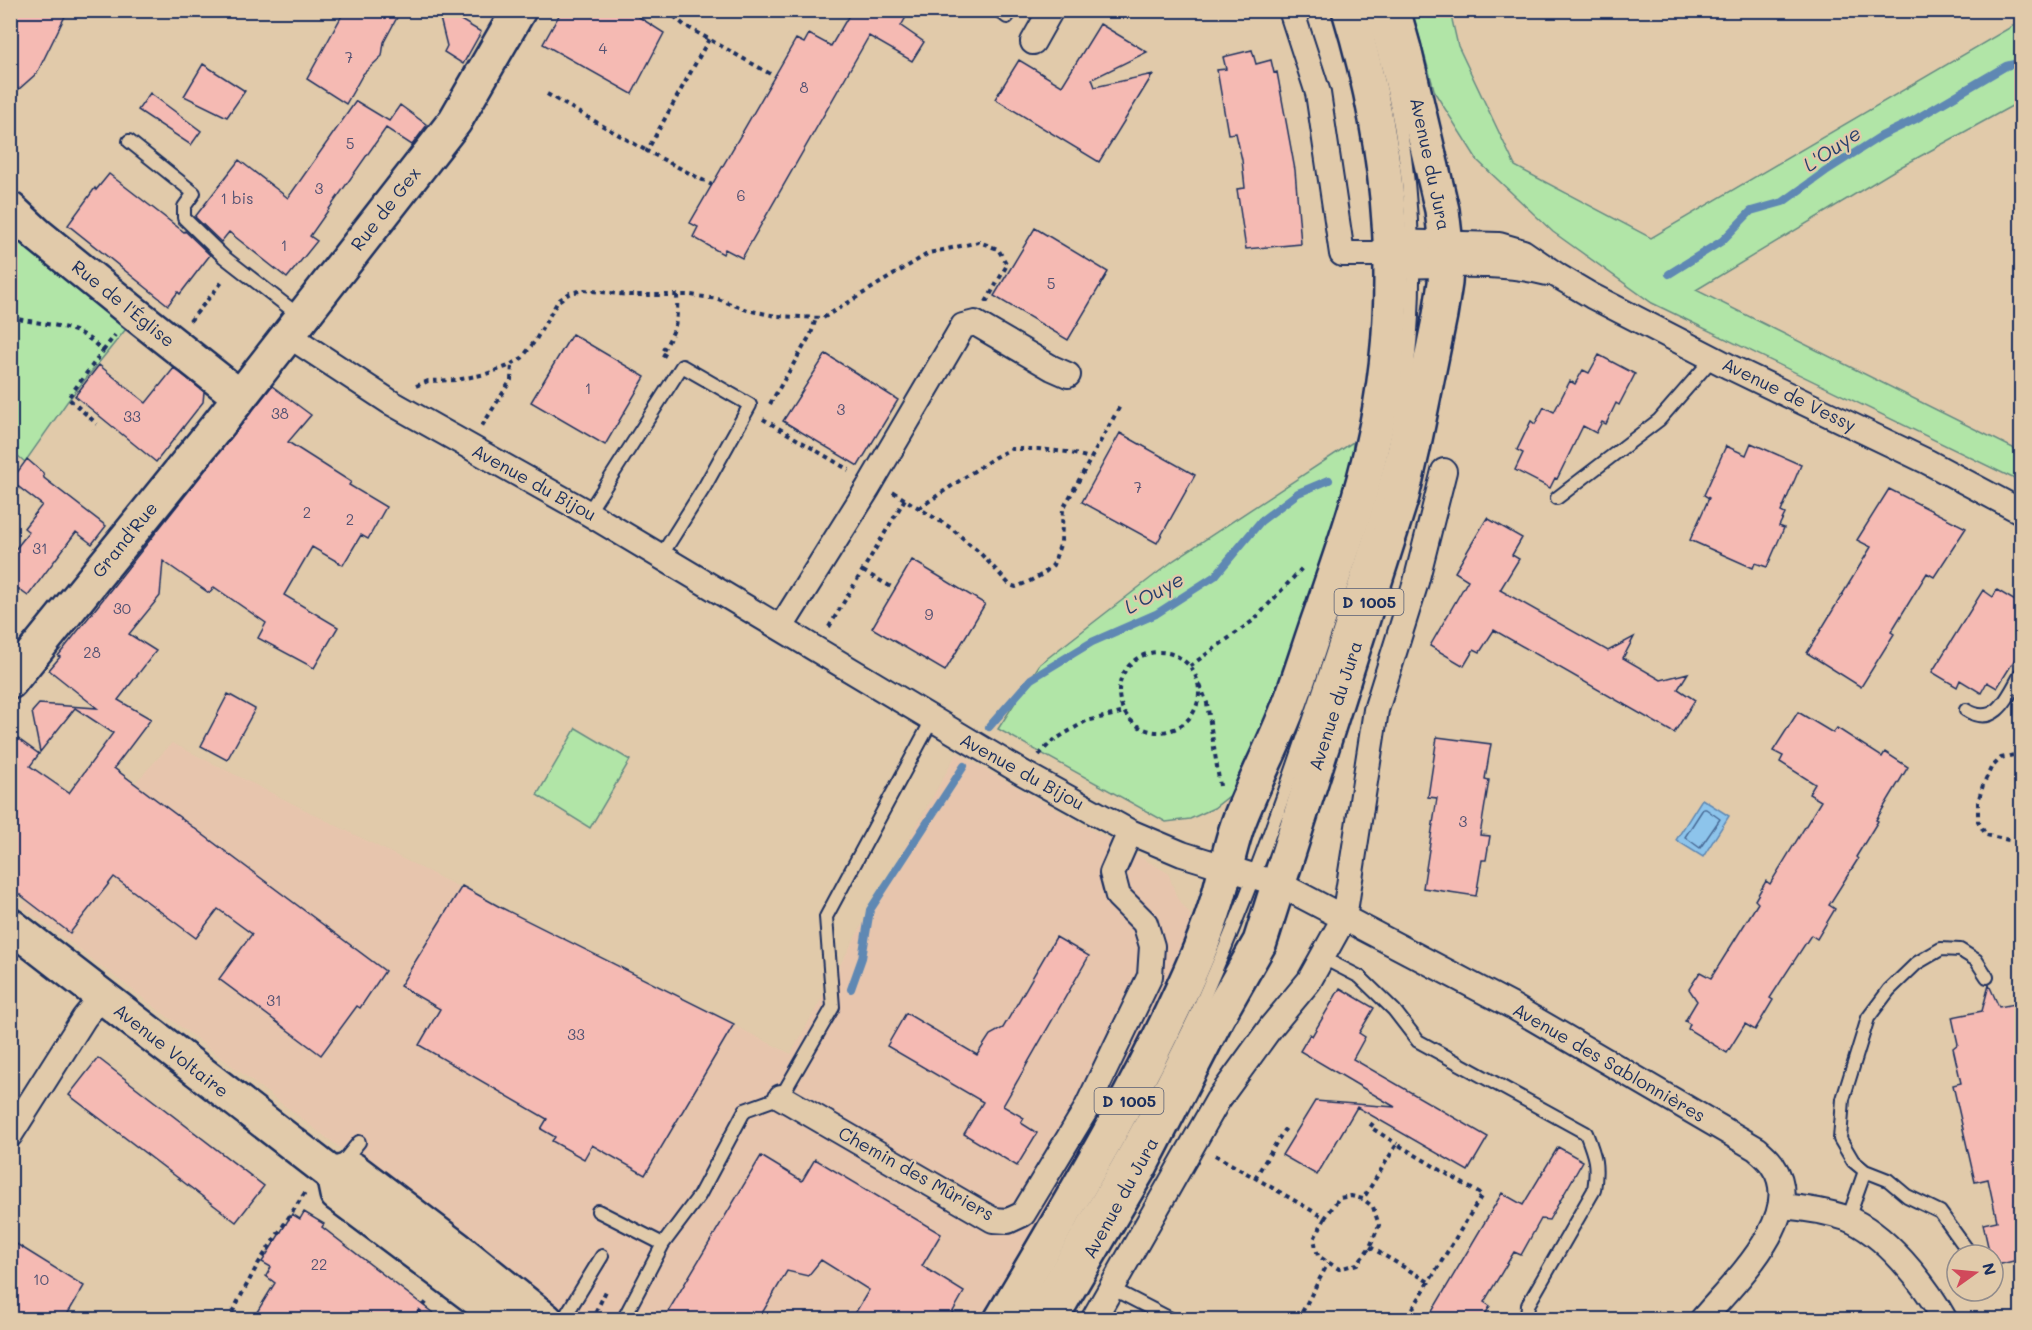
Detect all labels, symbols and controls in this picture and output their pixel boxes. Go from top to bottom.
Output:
house number: 4 [599,38,608,58]
house number: 7 [345,47,353,67]
house number: 8 [799,77,809,97]
street label: Avenue du Jura [1405,95,1457,232]
water label: L'Ouye [1797,119,1865,177]
house number: 5 [346,133,354,153]
street label: Rue de Gex [345,161,426,255]
house number: 3 [315,178,324,198]
house number: 6 [736,185,746,205]
house number: 1 bis [221,188,253,208]
house number: 1 [281,235,287,255]
street label: Rue de l'Église [67,254,180,352]
house number: 5 [1047,273,1055,293]
street label: Avenue de Vessy [1719,351,1860,437]
house number: 1 [585,378,591,398]
house number: 3 [837,399,846,419]
house number: 38 [271,403,289,423]
house number: 33 [123,406,141,426]
street label: Avenue du Bijou [468,438,601,526]
house number: 7 [1134,477,1142,497]
street label: Grand'Rue [86,496,162,582]
house number: 2 [303,502,311,522]
house number: 2 [346,509,354,529]
house number: 31 [32,538,48,558]
water label: L'Ouye [1119,565,1188,619]
road number: D 1005 [1334,589,1404,615]
house number: 30 [113,598,131,618]
house number: 9 [925,604,934,624]
street label: Avenue du Jura [1303,638,1367,774]
house number: 28 [83,642,101,662]
street label: Avenue du Bijou [956,727,1089,815]
house number: 3 [1459,811,1468,831]
house number: 31 [266,990,282,1010]
street label: Avenue des Sablonnières [1509,997,1710,1127]
street label: Avenue Voltaire [109,998,234,1103]
house number: 33 [567,1024,585,1044]
road number: D 1005 [1094,1088,1164,1114]
street label: Chemin des Mûriers [834,1120,999,1226]
street label: Avenue du Jura [1077,1133,1163,1262]
north arrow [1945,1243,2005,1303]
house number: 22 [311,1254,327,1274]
text: N [1978,1260,2002,1278]
house number: 10 [33,1269,49,1289]

